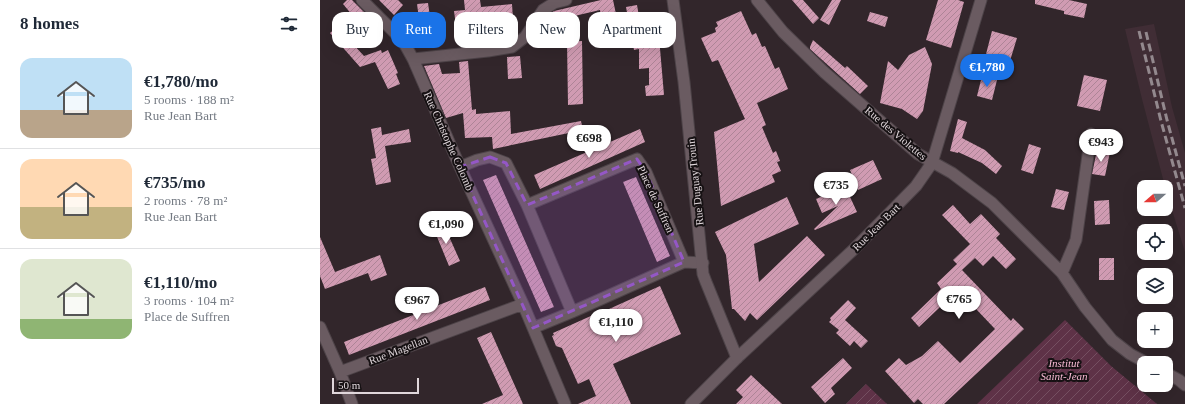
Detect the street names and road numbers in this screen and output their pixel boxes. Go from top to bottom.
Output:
street label: Rue Christophe Colomb [422,90,476,193]
street label: Rue des Violettes [863,104,929,162]
street label: Rue Duguay Trouin [684,137,706,226]
street label: Place de Suffren [635,164,677,235]
street label: Rue Jean Bart [850,201,902,253]
street label: Rue Magellan [367,333,430,367]

